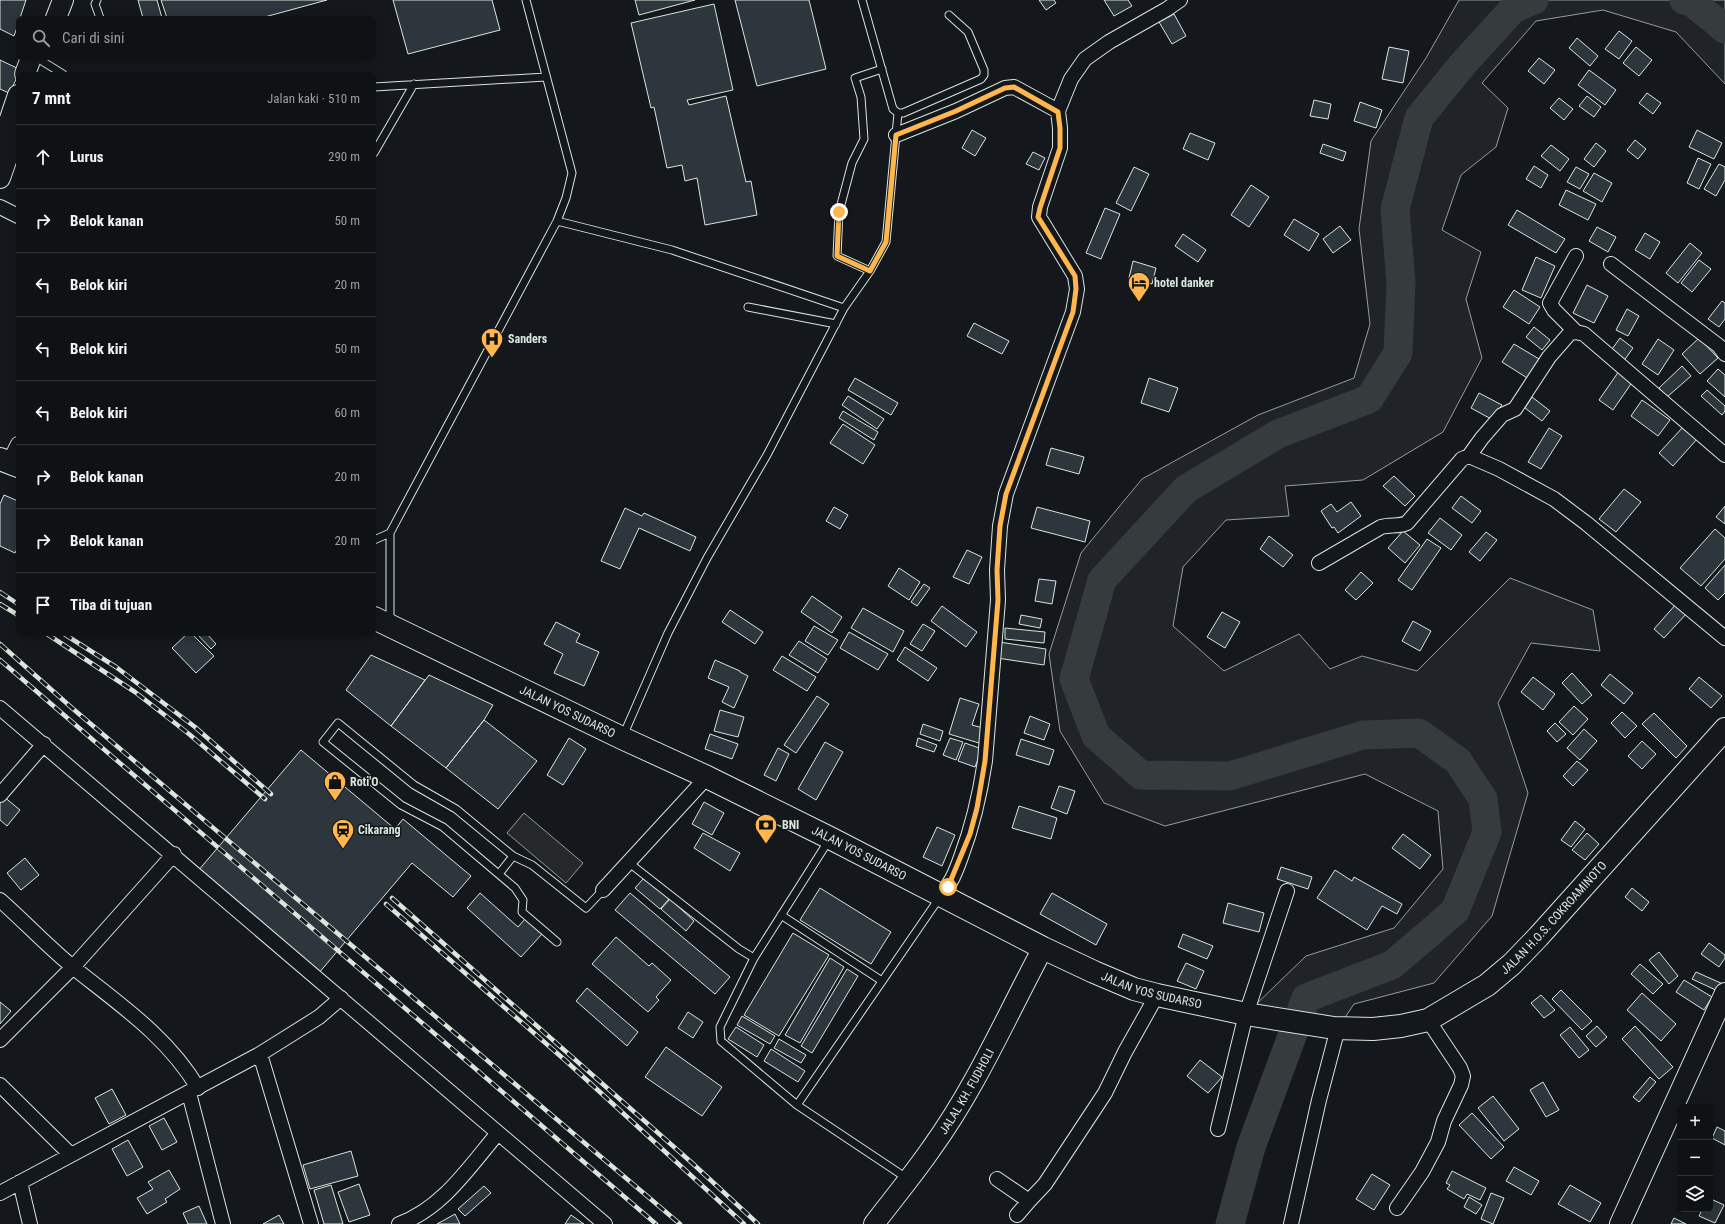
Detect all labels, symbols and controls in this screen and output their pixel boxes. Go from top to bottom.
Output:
search box [16,16,376,60]
icon: search [30,27,52,49]
text: Cari di sini [62,29,124,47]
text: 7 mnt [32,88,71,108]
text: Jalan kaki · 510 m [267,91,360,106]
icon: ahead [32,146,54,168]
text: Lurus [70,148,104,166]
text: 290 m [328,149,360,164]
route end [830,203,848,221]
icon: right [32,210,54,232]
text: Belok kanan [70,212,144,230]
text: 50 m [334,213,360,228]
hotel icon: hotel danker [1126,270,1152,303]
icon: left [32,274,54,296]
text: Belok kiri [70,276,127,294]
place label: hotel danker [1154,276,1214,290]
text: 20 m [334,277,360,292]
hospital icon: Sanders [479,326,505,359]
place label: Sanders [508,332,548,346]
icon: left [32,338,54,360]
text: Belok kiri [70,340,127,358]
text: 50 m [334,341,360,356]
icon: left [32,402,54,424]
text: Belok kiri [70,404,127,422]
text: 60 m [334,405,360,420]
icon: right [32,466,54,488]
text: Belok kanan [70,468,144,486]
text: 20 m [334,469,360,484]
icon: right [32,530,54,552]
text: Belok kanan [70,532,144,550]
text: 20 m [334,533,360,548]
icon: arrive [32,594,54,616]
text: Tiba di tujuan [70,596,152,614]
street label: JALAN YOS SUDARSO [518,683,618,741]
shop icon: Roti'O [322,769,348,802]
place label: Roti'O [350,775,379,789]
bank icon: BNI [753,812,779,845]
station icon: Cikarang [330,817,356,850]
place label: BNI [782,818,799,832]
place label: Cikarang [358,823,401,837]
street label: JALAN YOS SUDARSO [809,823,909,883]
street label: JALAN H.O.S. COKROAMINOTO [1498,859,1610,977]
route start [939,878,957,896]
street label: JALAN YOS SUDARSO [1099,969,1203,1011]
street label: JALAL KH. FUDHOLI [936,1046,997,1137]
map controls [1677,1104,1713,1212]
button: + [1677,1104,1713,1140]
button: − [1677,1140,1713,1176]
button: layers [1677,1176,1713,1212]

